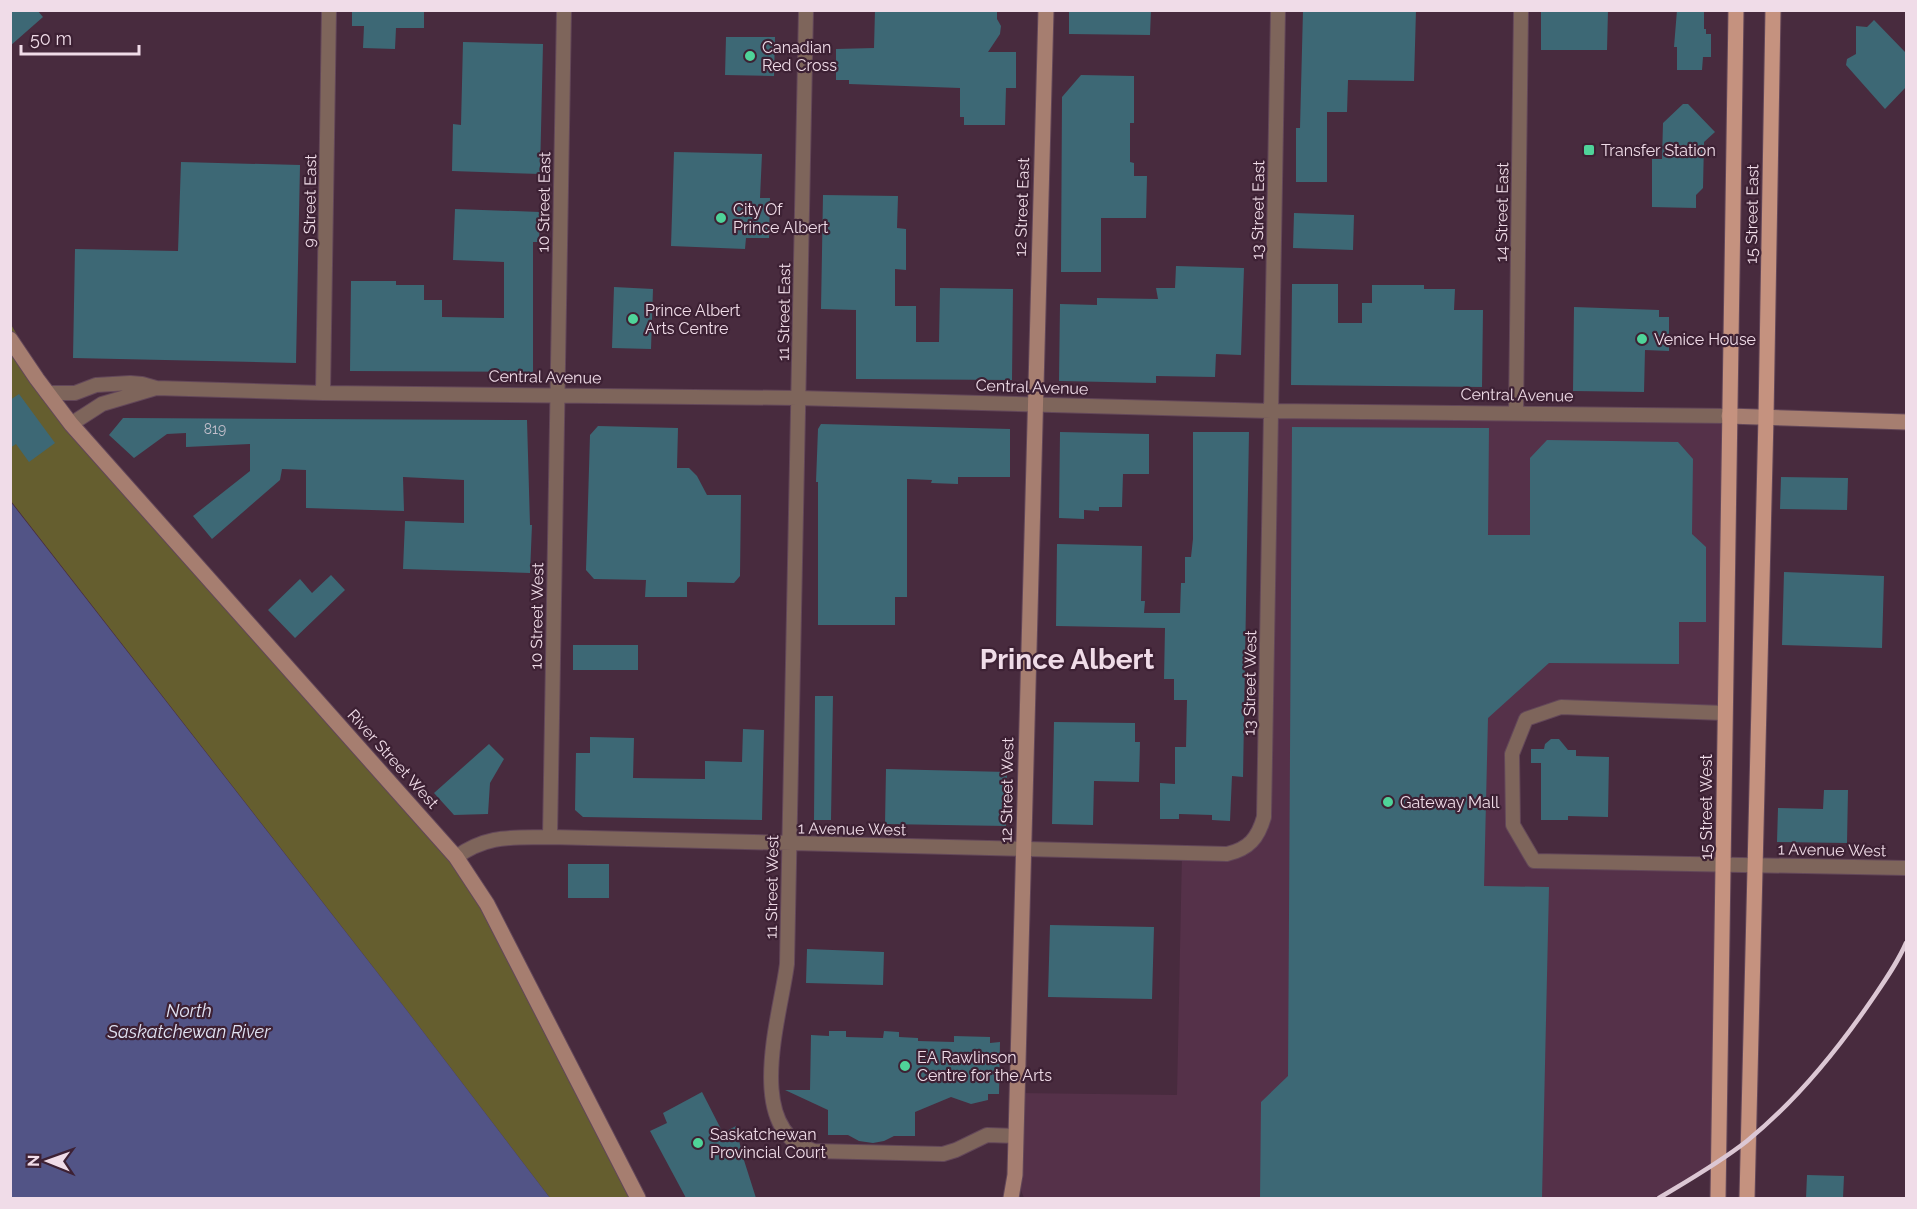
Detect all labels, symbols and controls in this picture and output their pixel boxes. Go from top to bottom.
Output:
scale bar [21,18,140,56]
text: 50 m [30,28,72,49]
place label: Canadian Red Cross [762,38,837,75]
marker: Canadian Red Cross [743,49,757,63]
place label: Transfer Station [1601,141,1716,160]
marker: Transfer Station [1582,143,1596,157]
street label: 10 Street East [534,151,554,252]
street label: 9 Street East [300,154,320,248]
street label: 12 Street East [1011,156,1033,257]
street label: 13 Street East [1248,159,1268,260]
street label: 14 Street East [1492,161,1512,262]
street label: 15 Street East [1742,163,1762,264]
place label: City Of Prince Albert [733,200,829,237]
marker: City Of Prince Albert [714,211,728,225]
street label: 11 Street East [774,262,794,361]
place label: Prince Albert Arts Centre [645,301,741,338]
marker: Prince Albert Arts Centre [626,312,640,326]
place label: Venice House [1654,330,1756,349]
marker: Venice House [1635,332,1649,346]
street label: Central Avenue [488,367,602,387]
street label: Central Avenue [975,376,1089,398]
street label: Central Avenue [1460,385,1574,405]
house number: 819 [204,421,226,437]
street label: 10 Street West [527,562,547,670]
street label: 13 Street West [1240,629,1260,736]
district label: Prince Albert [980,643,1154,676]
street label: River Street West [344,706,443,813]
street label: 12 Street West [997,737,1017,843]
street label: 15 Street West [1697,754,1716,860]
place label: Gateway Mall [1400,793,1500,812]
marker: Gateway Mall [1381,795,1395,809]
street label: 1 Avenue West [798,819,907,839]
street label: 11 Street West [762,834,782,939]
street label: 1 Avenue West [1778,840,1887,860]
water label: North Saskatchewan River [107,1000,271,1042]
place label: EA Rawlinson Centre for the Arts [917,1048,1052,1085]
marker: EA Rawlinson Centre for the Arts [898,1059,912,1073]
place label: Saskatchewan Provincial Court [710,1125,826,1162]
north arrow [18,1131,78,1191]
marker: Saskatchewan Provincial Court [691,1136,705,1150]
text: N [24,1154,43,1167]

